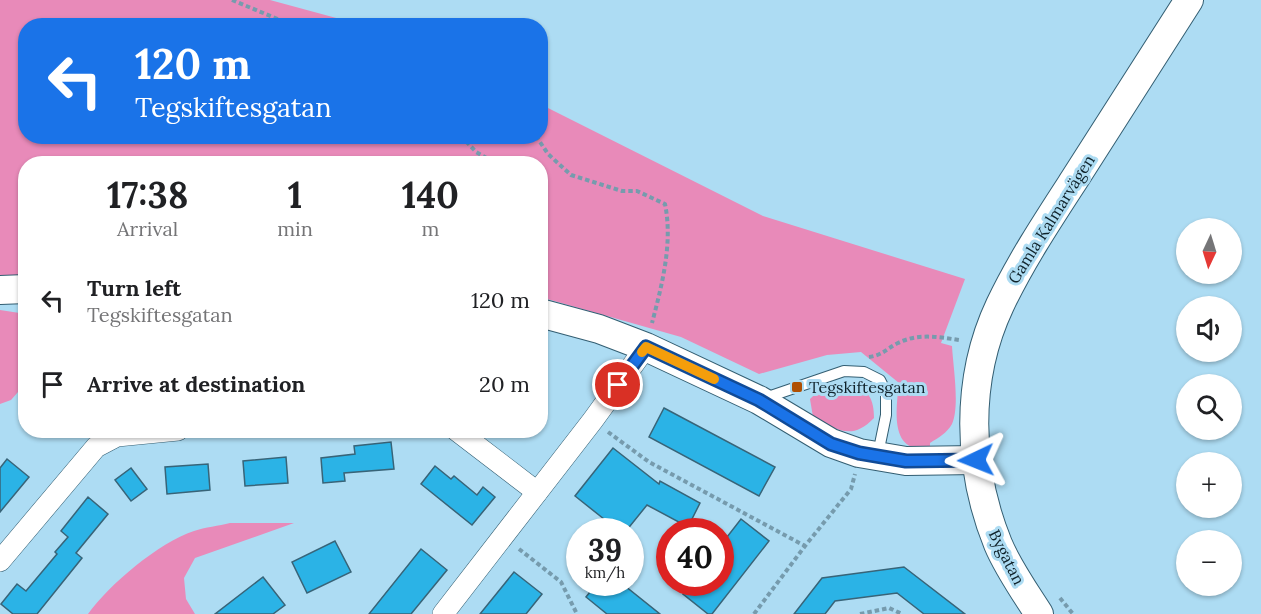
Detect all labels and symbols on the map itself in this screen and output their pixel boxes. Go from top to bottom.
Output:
street label: Gamla Kalmarvägen [1003,151,1099,287]
north arrow [1176,218,1242,284]
pin [592,359,643,410]
place label: Tegskiftesgatan [809,377,926,397]
marker: Tegskiftesgatan [790,380,804,394]
position arrow [944,428,1008,492]
speed limit sign: 40 [656,518,734,596]
street label: Bygatan [985,526,1029,588]

